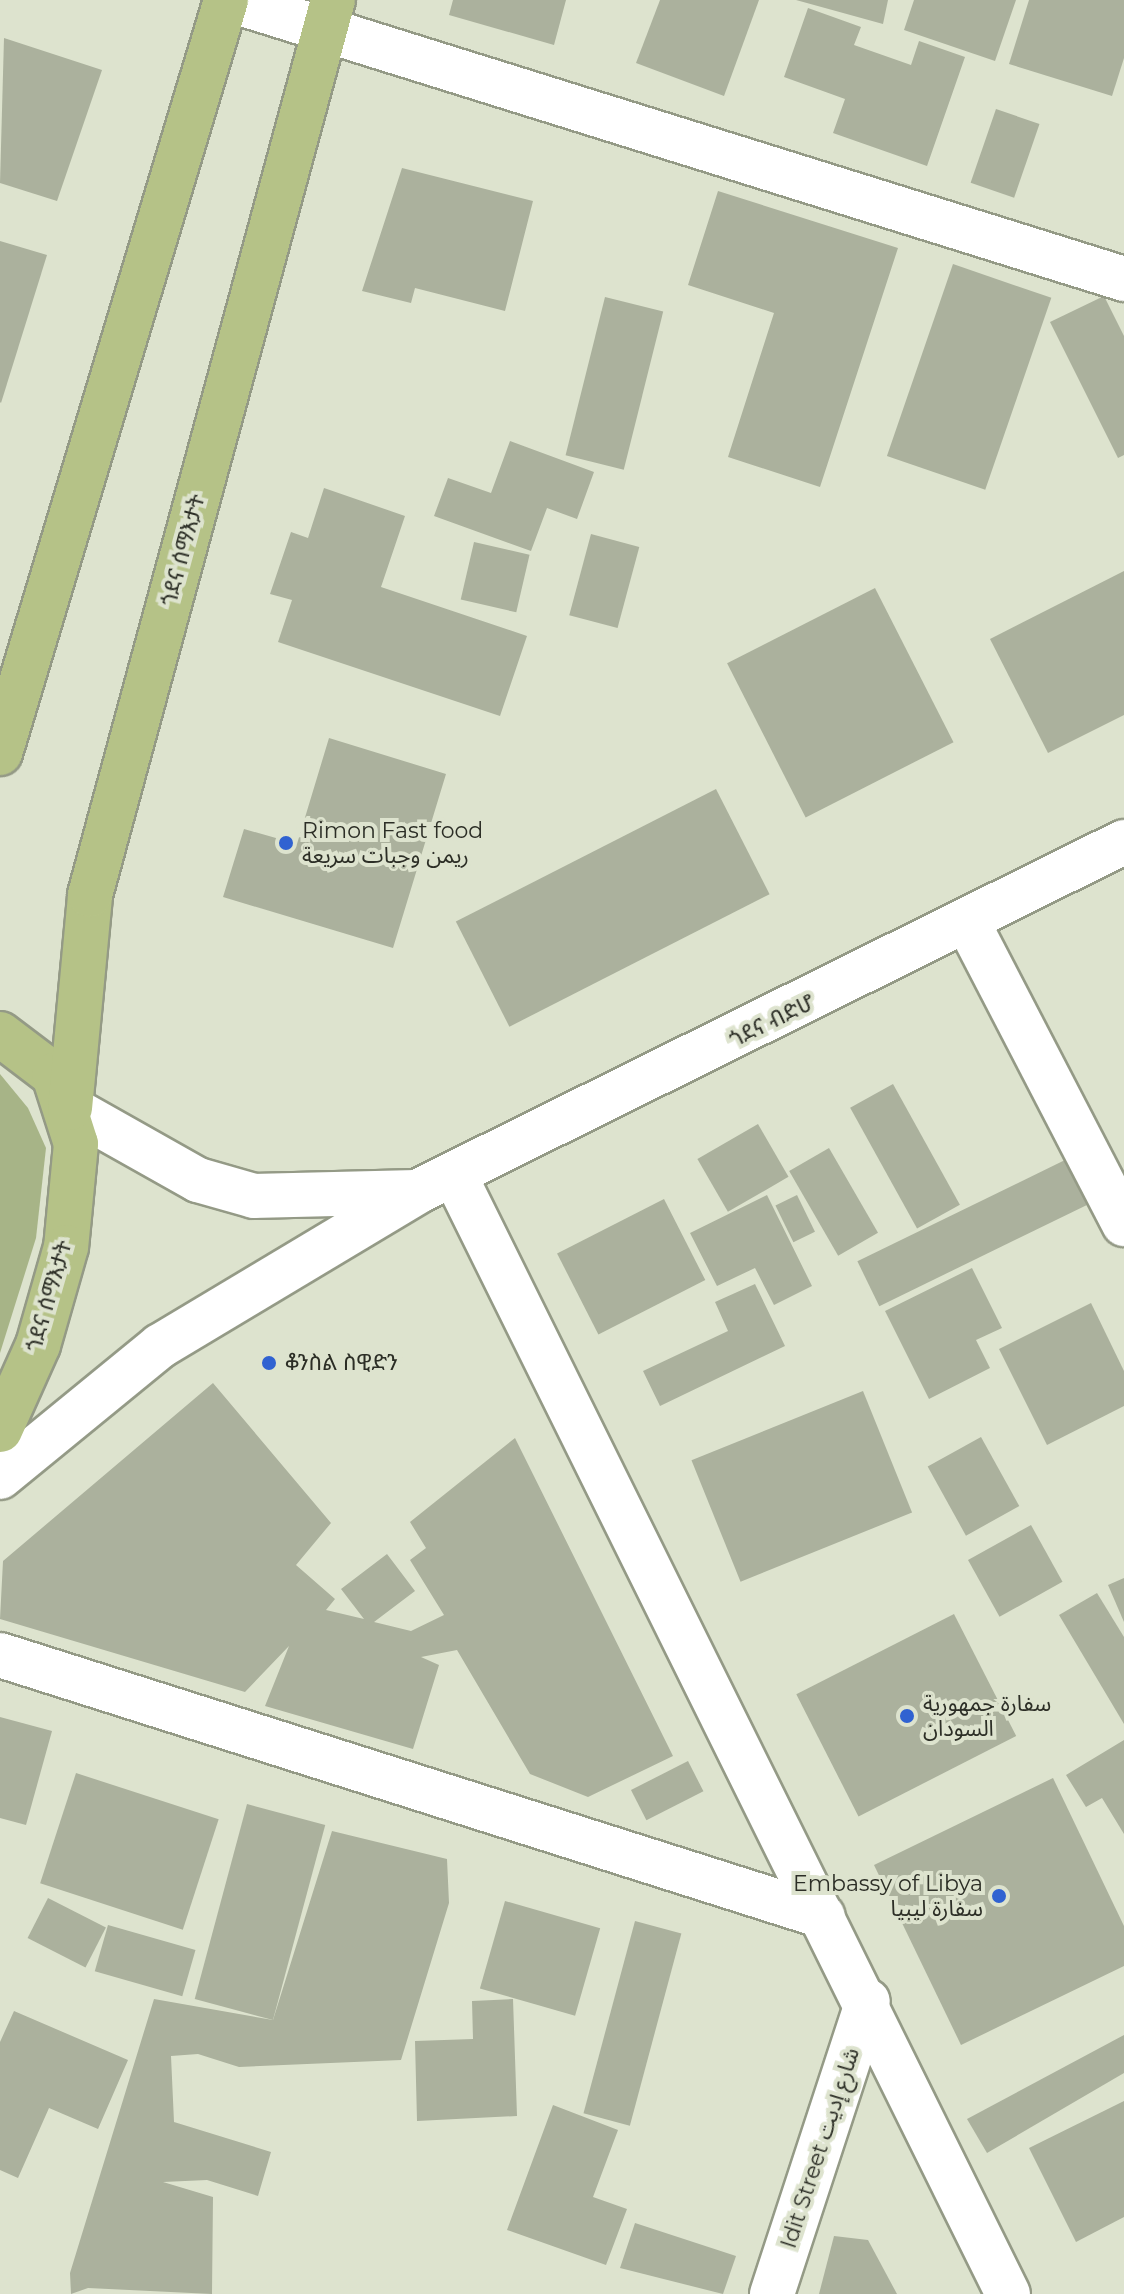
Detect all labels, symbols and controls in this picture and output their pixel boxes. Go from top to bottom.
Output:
street label: ጎደና ሰማእታት [155,491,211,609]
place label: Rimon Fast food ريمن وجبات سريعة [302,817,483,868]
marker: Rimon Fast food ريمن وجبات سريعة [277,834,295,852]
street label: ጎደና ብድሆ [725,989,819,1053]
street label: ጎደና ሰማእታት [20,1237,78,1355]
place label: ቆንስል ስዊድን [285,1350,398,1376]
marker: ቆንስል ስዊድን [260,1354,278,1372]
place label: سفارة جمهورية السودان [923,1690,1051,1742]
marker: سفارة جمهورية السودان [898,1707,916,1725]
place label: Embassy of Libya سفارة ليبيا [793,1870,983,1922]
marker: Embassy of Libya سفارة ليبيا [990,1887,1008,1905]
street label: Idit Street شارع إديت [775,2044,865,2252]

